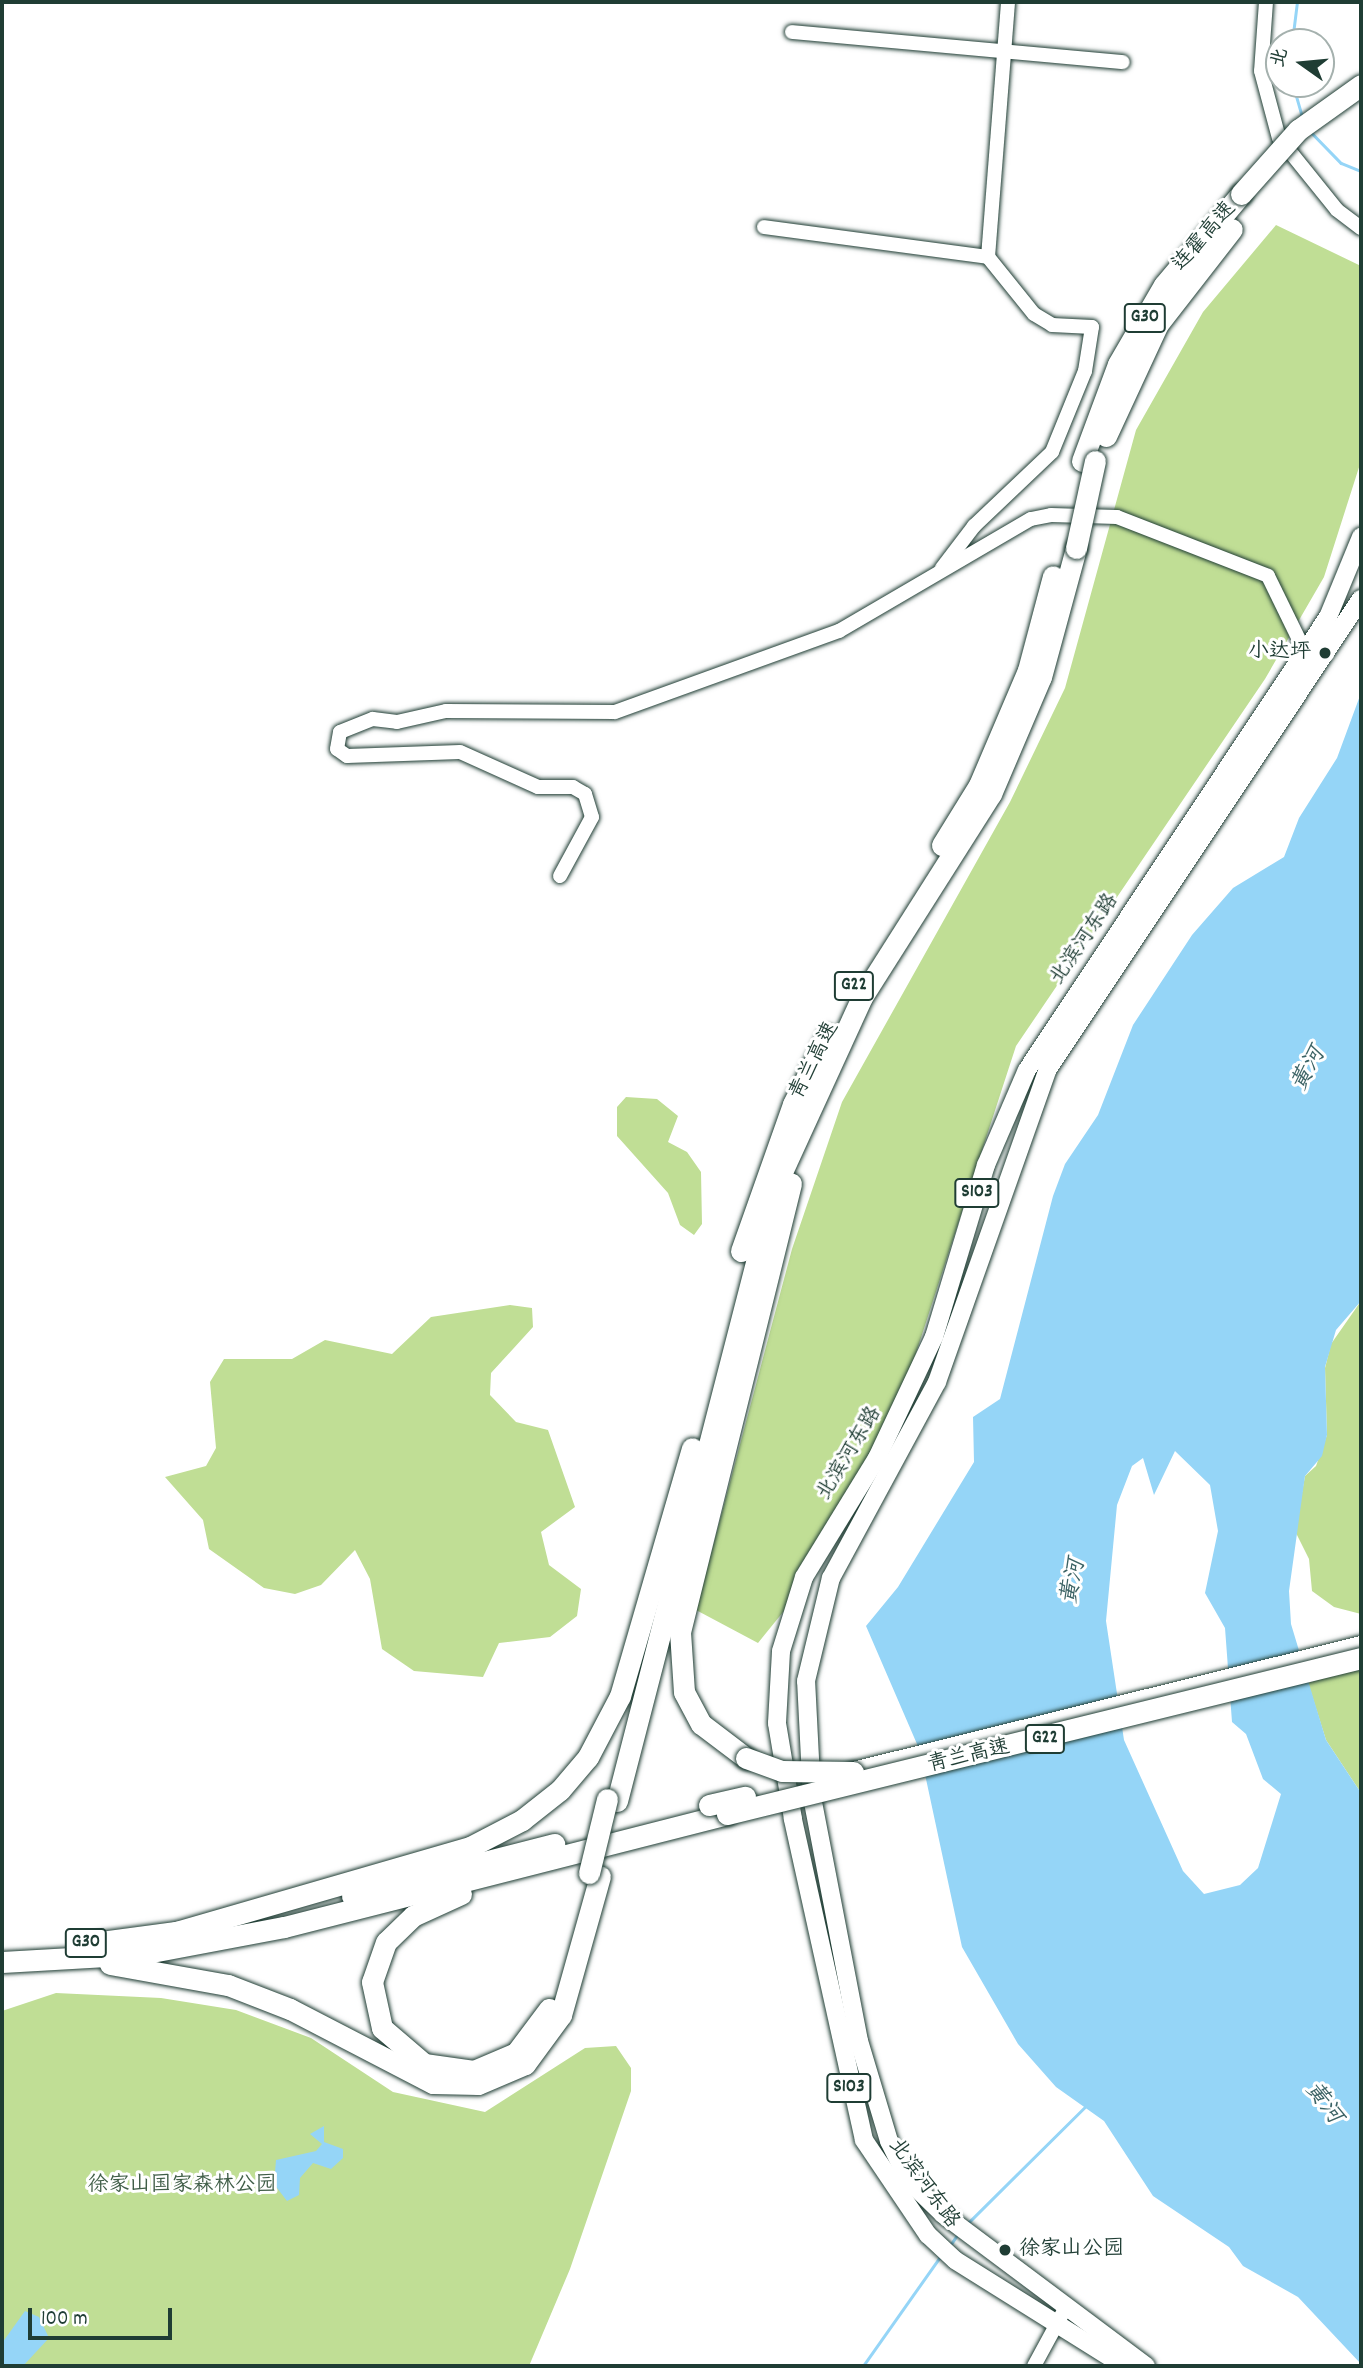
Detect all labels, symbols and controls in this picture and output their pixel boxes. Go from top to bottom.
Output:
north arrow [1265,28,1335,98]
text: 北 [1266,45,1297,71]
street label: 连霍高速 [1168,197,1242,277]
road number: G30 [1122,302,1168,334]
place label: 小达坪 [1248,640,1311,666]
marker: 小达坪 [1317,645,1333,661]
street label: 北滨河东路 [1045,889,1125,991]
road number: G22 [833,970,875,1002]
street label: 青兰高速 [785,1018,845,1104]
water label: 黄河 [1287,1043,1333,1097]
road number: S103 [954,1177,1000,1208]
street label: 北滨河东路 [812,1403,888,1505]
water label: 黄河 [1057,1557,1093,1607]
road number: G22 [1024,1723,1066,1754]
street label: 青兰高速 [925,1735,1013,1779]
road number: G30 [63,1927,109,1958]
road number: S103 [826,2072,872,2104]
water label: 黄河 [1297,2077,1347,2131]
street label: 北滨河东路 [882,2134,964,2234]
park label: 徐家山国家森林公园 [88,2173,276,2199]
place label: 徐家山公园 [1019,2237,1124,2263]
marker: 徐家山公园 [997,2242,1013,2258]
scale bar [32,2294,175,2338]
text: 100 m [41,2305,88,2335]

